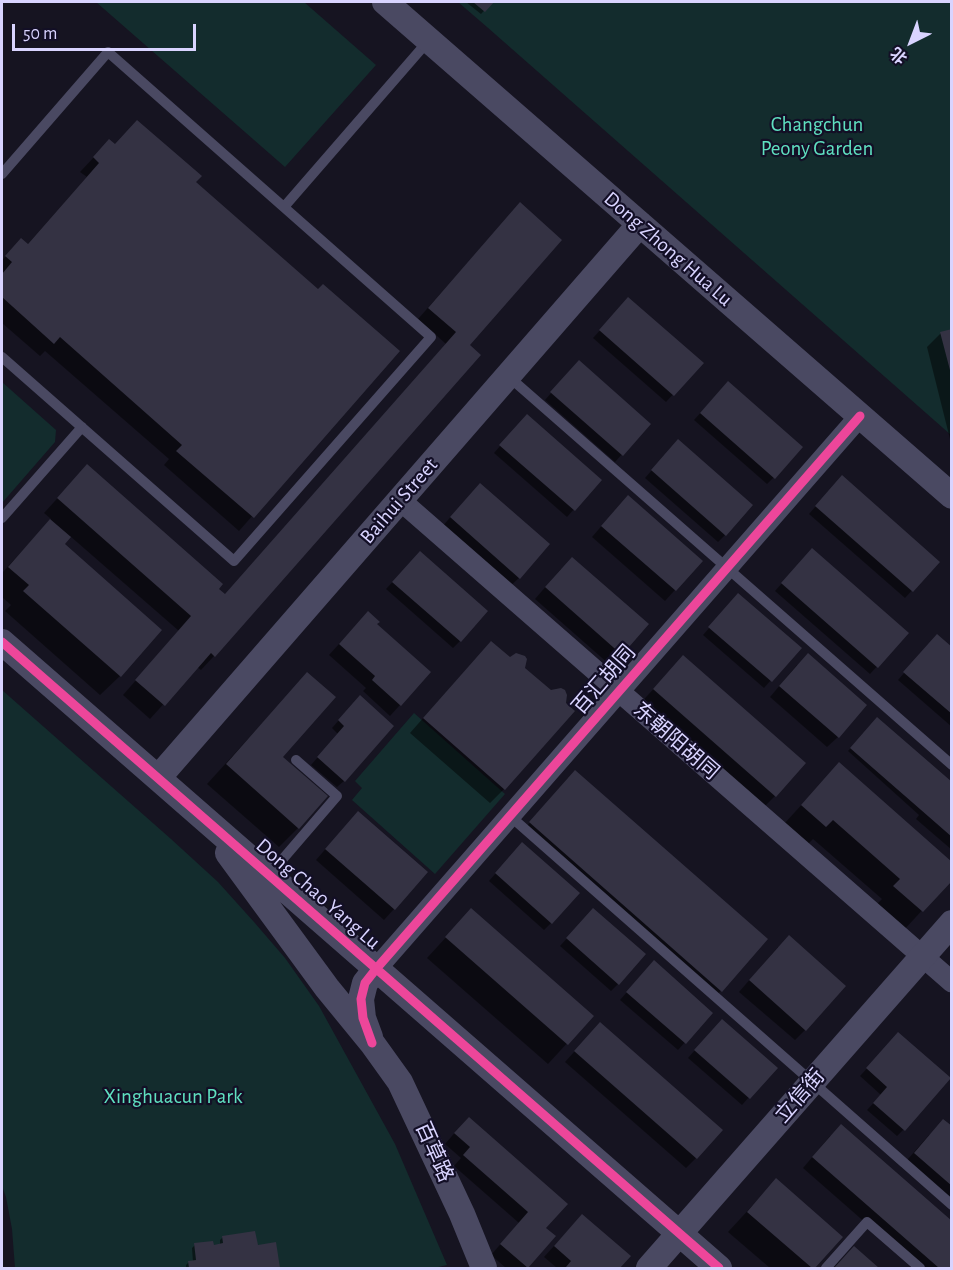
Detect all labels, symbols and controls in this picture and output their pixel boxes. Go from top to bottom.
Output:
scale bar [15,12,200,50]
north arrow [881,12,941,72]
text: 50 m [23,25,57,43]
text: 北 [888,44,910,67]
park label: Changchun Peony Garden [761,112,873,162]
street label: Dong Zhong Hua Lu [598,186,738,312]
street label: Baihui Street [355,453,443,549]
street label: 百汇胡同 [567,640,641,720]
street label: 东朝阳胡同 [628,697,724,785]
street label: Dong Chao Yang Lu [251,833,385,955]
street label: 立信街 [770,1064,830,1128]
park label: Xinghuacun Park [103,1084,243,1110]
street label: 百草路 [410,1118,458,1186]

